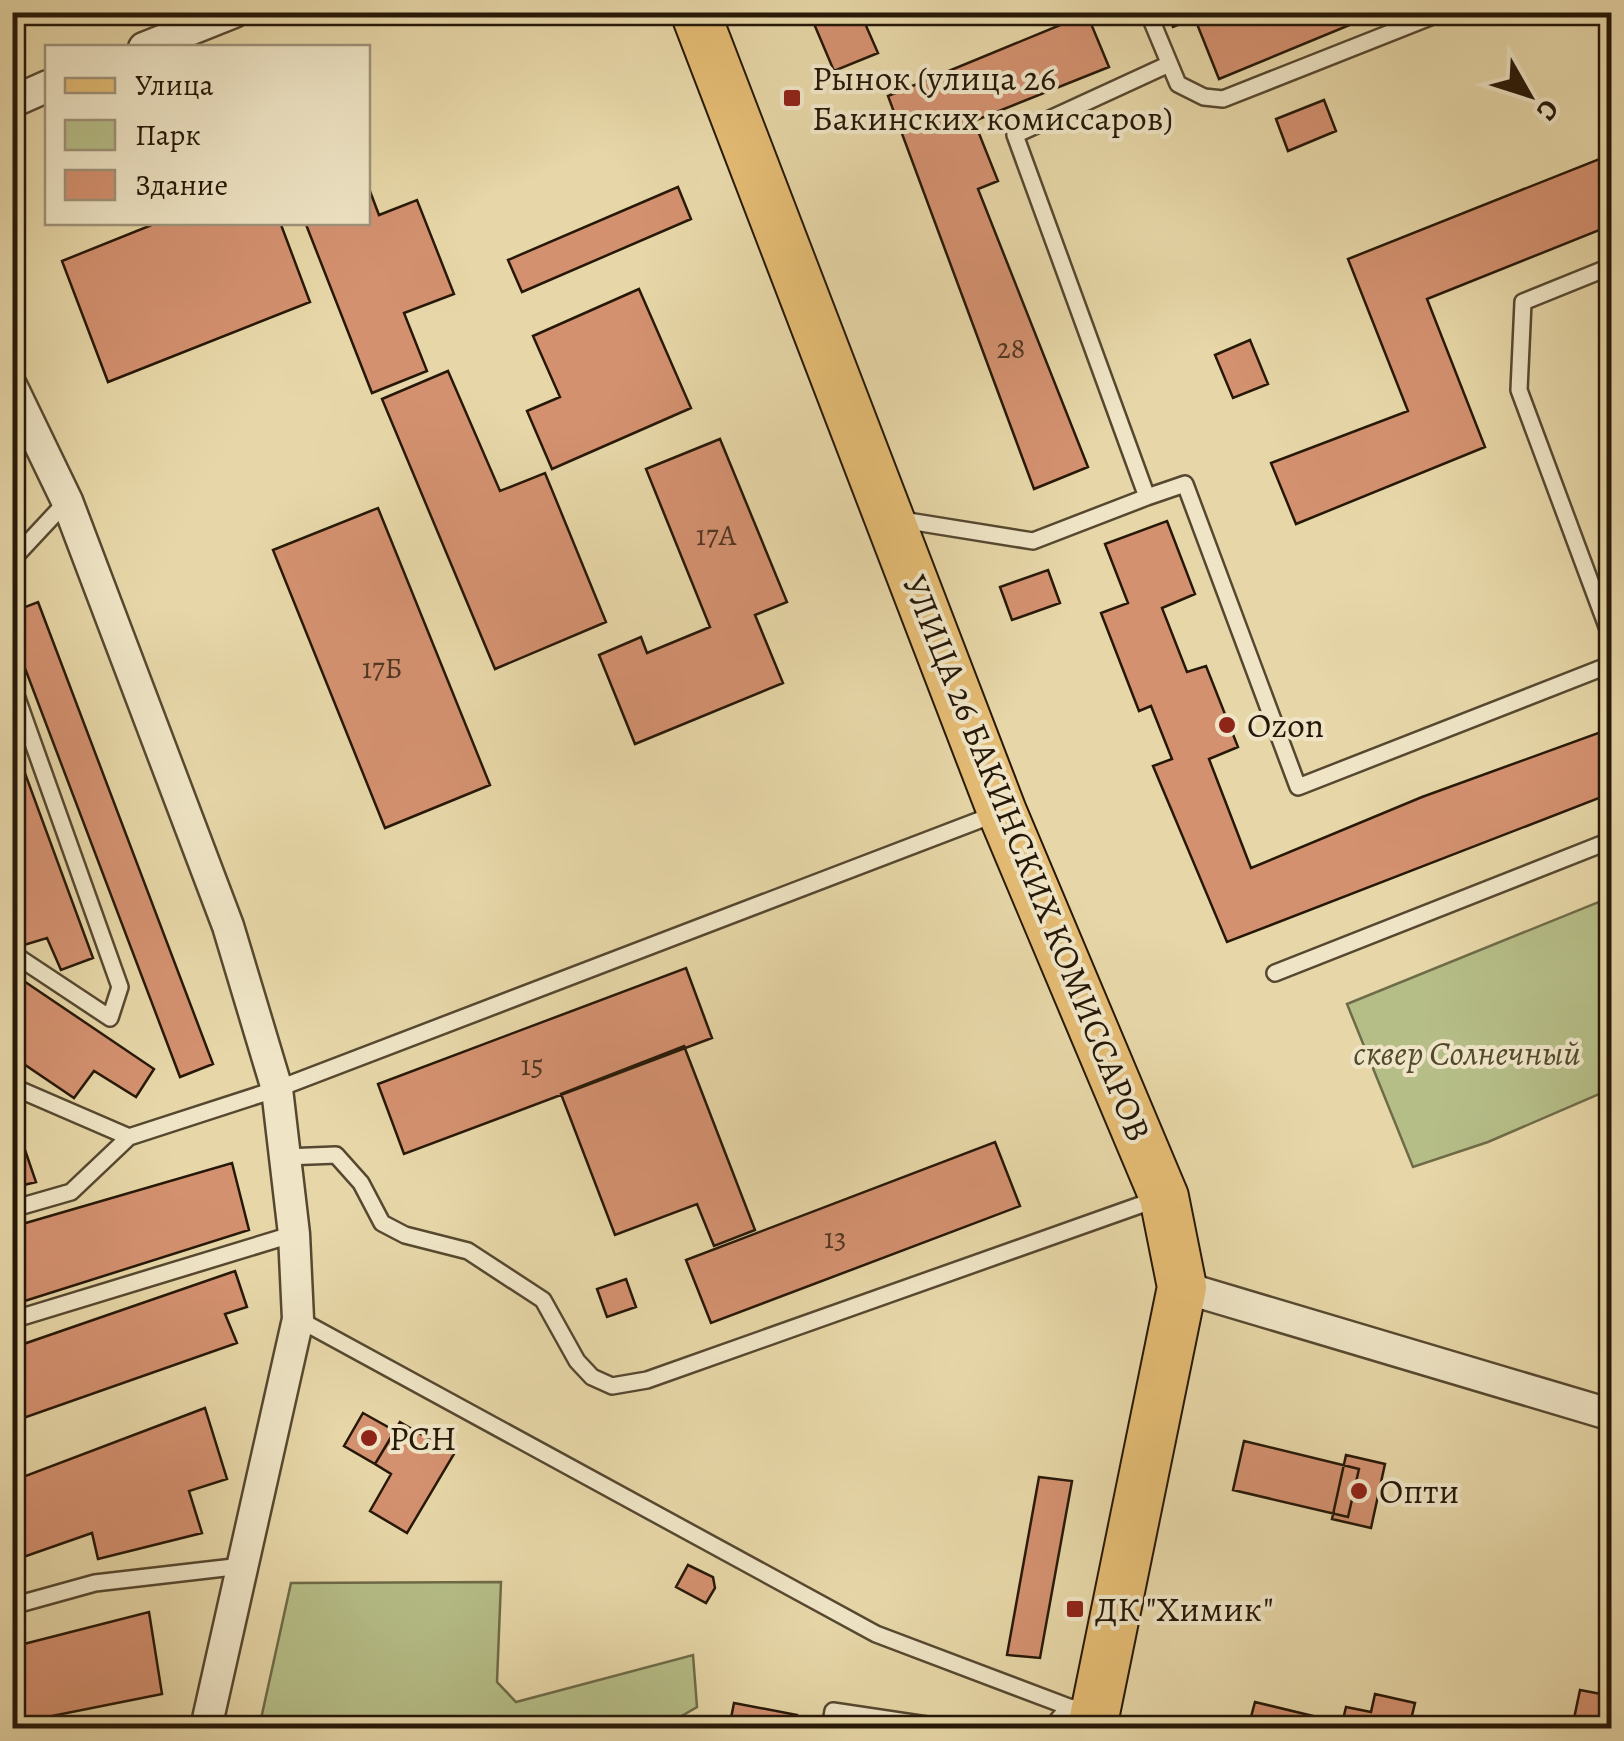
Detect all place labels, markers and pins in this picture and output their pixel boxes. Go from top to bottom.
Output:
place label: Рынок (улица 26 Бакинских комиссаров) [812,54,1173,142]
marker: Рынок (улица 26 Бакинских комиссаров) [781,87,803,109]
place label: Ozon [1247,701,1324,749]
marker: Ozon [1216,714,1238,736]
place label: РСН [389,1414,457,1462]
marker: РСН [358,1427,380,1449]
place label: Опти [1379,1467,1459,1515]
marker: Опти [1348,1480,1370,1502]
place label: ДК "Химик" [1095,1585,1274,1633]
marker: ДК "Химик" [1064,1598,1086,1620]

